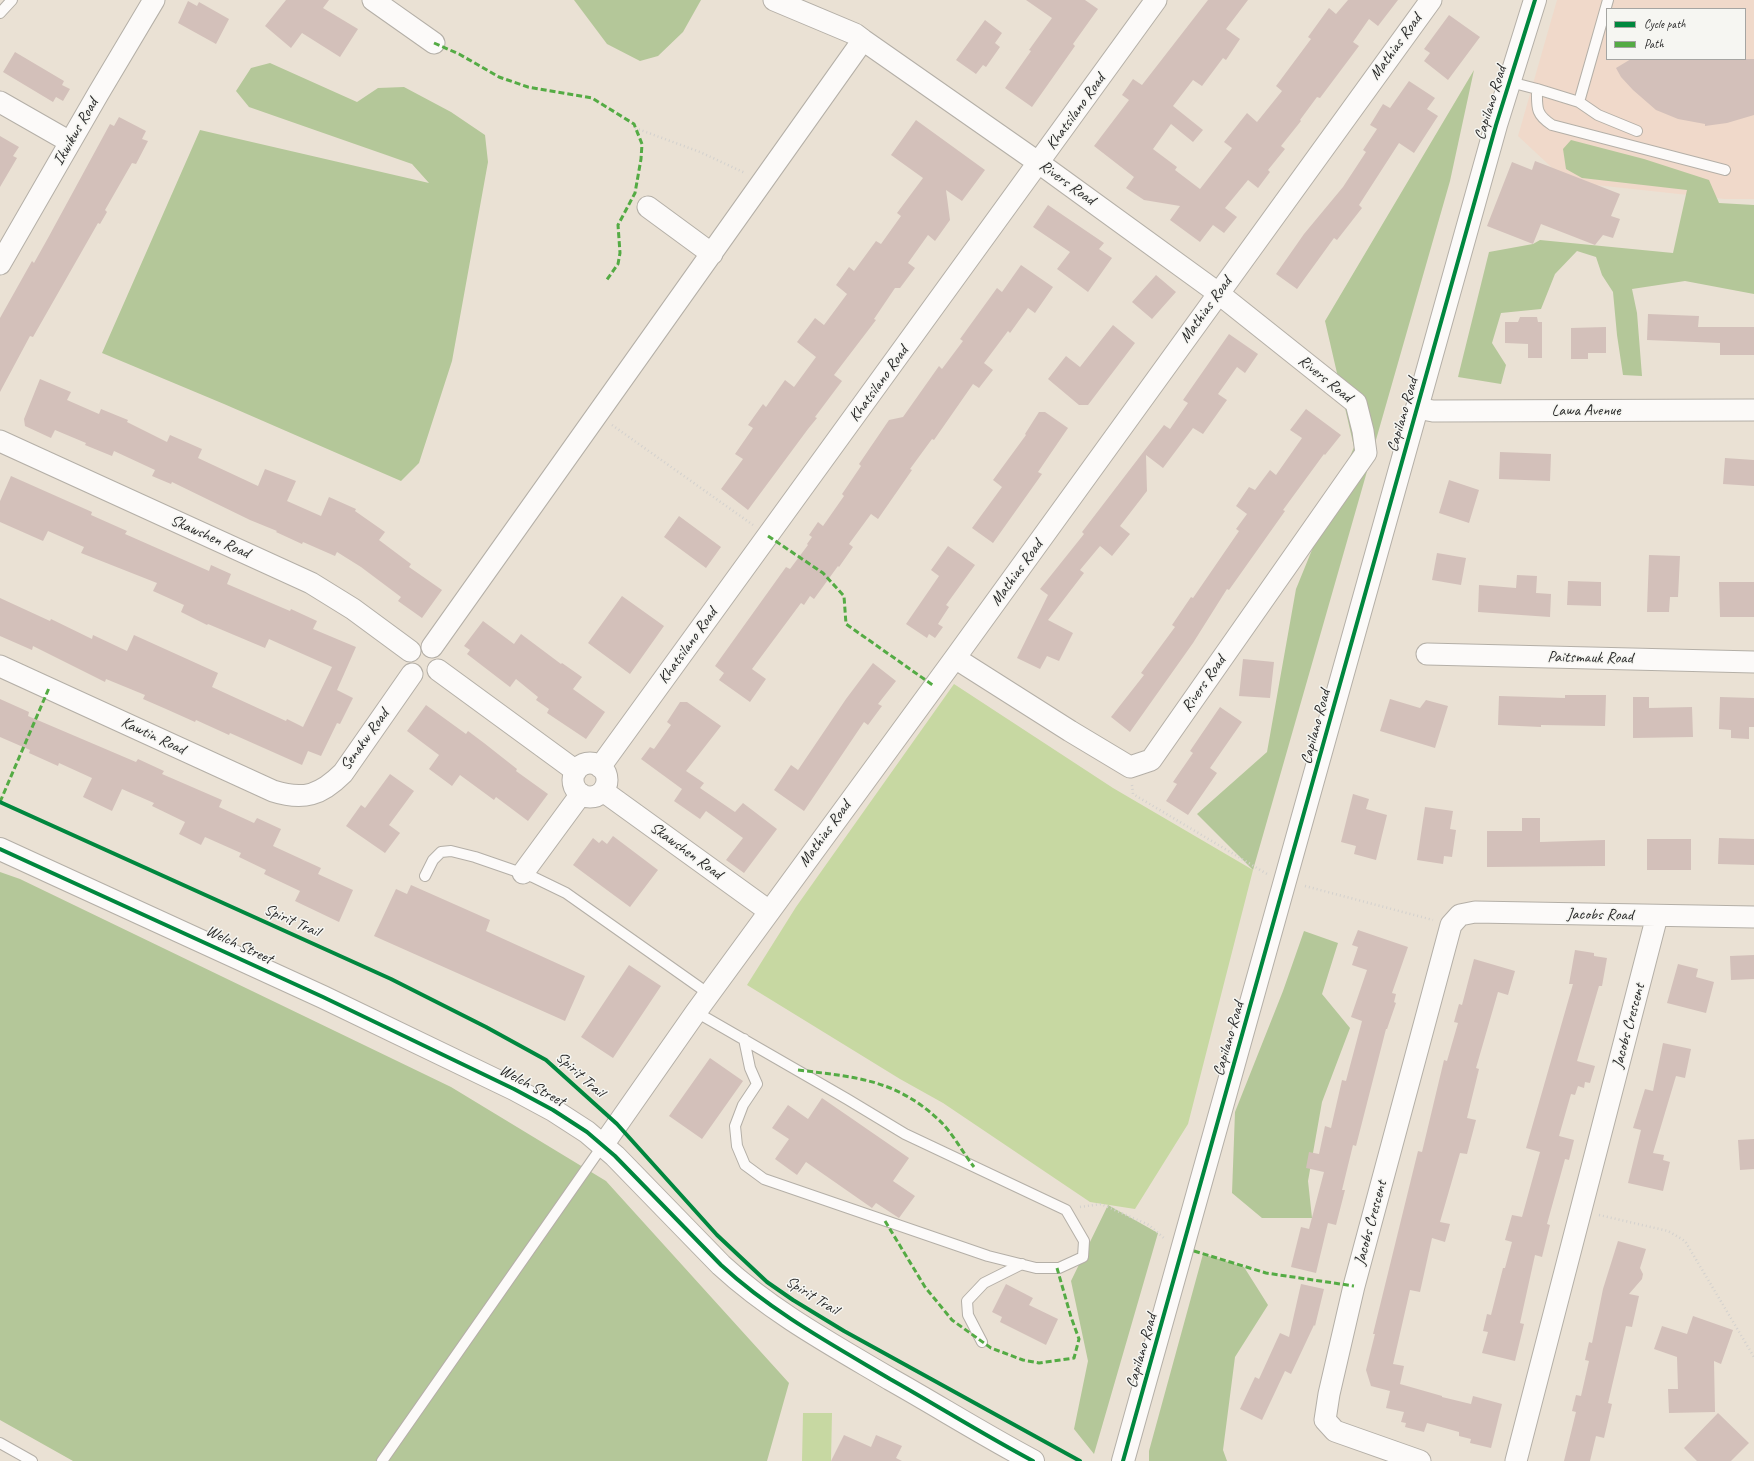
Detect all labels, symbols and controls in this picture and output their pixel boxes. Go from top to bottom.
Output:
legend [1606,8,1746,60]
street label: Mathias Road [1366,10,1426,84]
text: Cycle path [1644,16,1686,32]
text: Path [1644,36,1664,52]
street label: Capilano Road [1471,64,1511,142]
street label: Khatsilano Road [1042,70,1110,154]
street label: Ikwikws Road [49,95,103,169]
street label: Rivers Road [1035,156,1099,210]
street label: Mathias Road [1176,273,1236,347]
street label: Khatsilano Road [845,342,913,426]
street label: Rivers Road [1294,351,1356,407]
street label: Capilano Road [1383,376,1423,454]
street label: Lawa Avenue [1552,401,1620,421]
street label: Skawshen Road [167,511,253,563]
street label: Mathias Road [987,536,1047,610]
street label: Khatsilano Road [654,604,722,688]
street label: Paitsmauk Road [1547,648,1633,668]
street label: Rivers Road [1178,652,1230,716]
street label: Capilano Road [1297,688,1335,766]
street label: Senakw Road [336,706,394,774]
street label: Kawtin Road [118,713,188,759]
street label: Mathias Road [795,797,855,871]
street label: Skawshen Road [646,818,726,884]
street label: Spirit Trail [261,900,323,942]
street label: Jacobs Road [1567,905,1633,925]
street label: Welch Street [203,921,275,969]
street label: Jacobs Crescent [1608,982,1650,1070]
street label: Capilano Road [1209,1000,1249,1078]
street label: Spirit Trail [552,1048,608,1102]
street label: Welch Street [496,1061,568,1111]
street label: Jacobs Crescent [1350,1179,1392,1267]
street label: Spirit Trail [782,1272,842,1320]
street label: Capilano Road [1122,1312,1162,1390]

